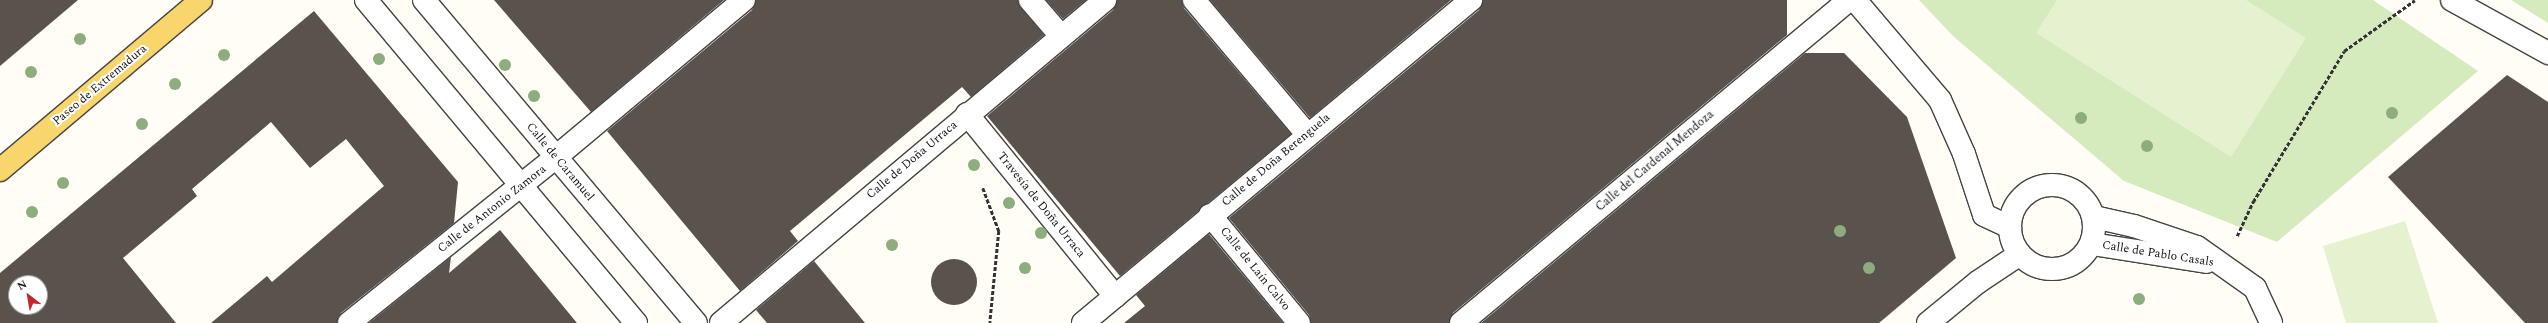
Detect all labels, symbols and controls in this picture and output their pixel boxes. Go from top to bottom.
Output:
street label: Paseo de Extremadura [50,41,150,129]
street label: Calle del Cardenal Mendoza [1593,107,1717,215]
street label: Calle de Doña Berenguela [1219,110,1333,210]
street label: Calle de Doña Urraca [864,118,960,202]
street label: Calle de Caramuel [523,120,597,204]
street label: Travesía de Doña Urraca [994,149,1088,261]
street label: Calle de Antonio Zamora [435,162,549,256]
street label: Calle de Laín Calvo [1217,224,1293,314]
street label: Calle de Pablo Casals [2101,238,2215,270]
north arrow [8,275,48,315]
text: N [14,276,30,295]

